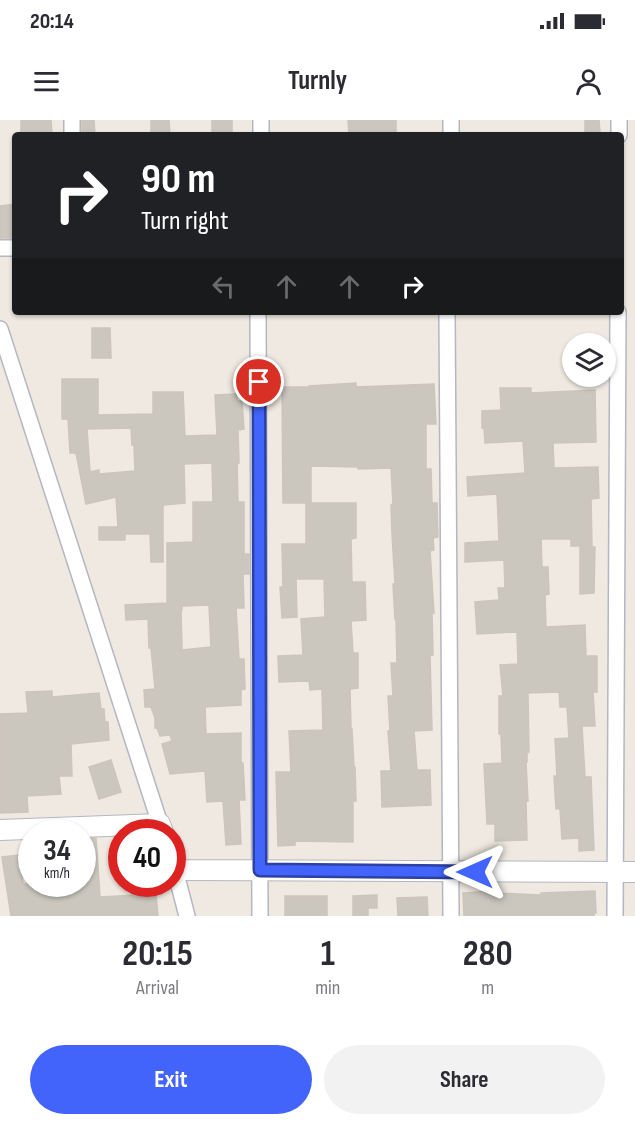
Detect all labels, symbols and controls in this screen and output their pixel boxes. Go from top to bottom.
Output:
text: 20:14 [30,8,74,35]
icon: menu [30,65,63,98]
text: Turnly [288,65,347,97]
icon: person [572,65,605,98]
text: 90 m [141,154,215,205]
icon: right [42,156,120,234]
text: Turn right [141,205,228,237]
icon: left [207,270,240,303]
icon: ahead [270,270,303,303]
icon: ahead [333,270,366,303]
icon: right [396,270,429,303]
map controls [562,333,616,387]
button: layers [562,333,616,387]
pin [233,356,284,407]
icon: arrive [242,365,275,398]
speed limit sign: 40 [108,819,186,897]
text: 34 [43,833,71,869]
position arrow [443,840,507,904]
text: km/h [44,864,70,883]
text: 20:15 [122,933,193,976]
text: 1 [321,933,335,976]
text: 280 [463,933,513,976]
text: Arrival [136,976,179,1000]
text: min [315,976,340,1000]
text: m [481,976,494,1000]
button: Exit [30,1045,312,1114]
button: Share [324,1045,605,1114]

